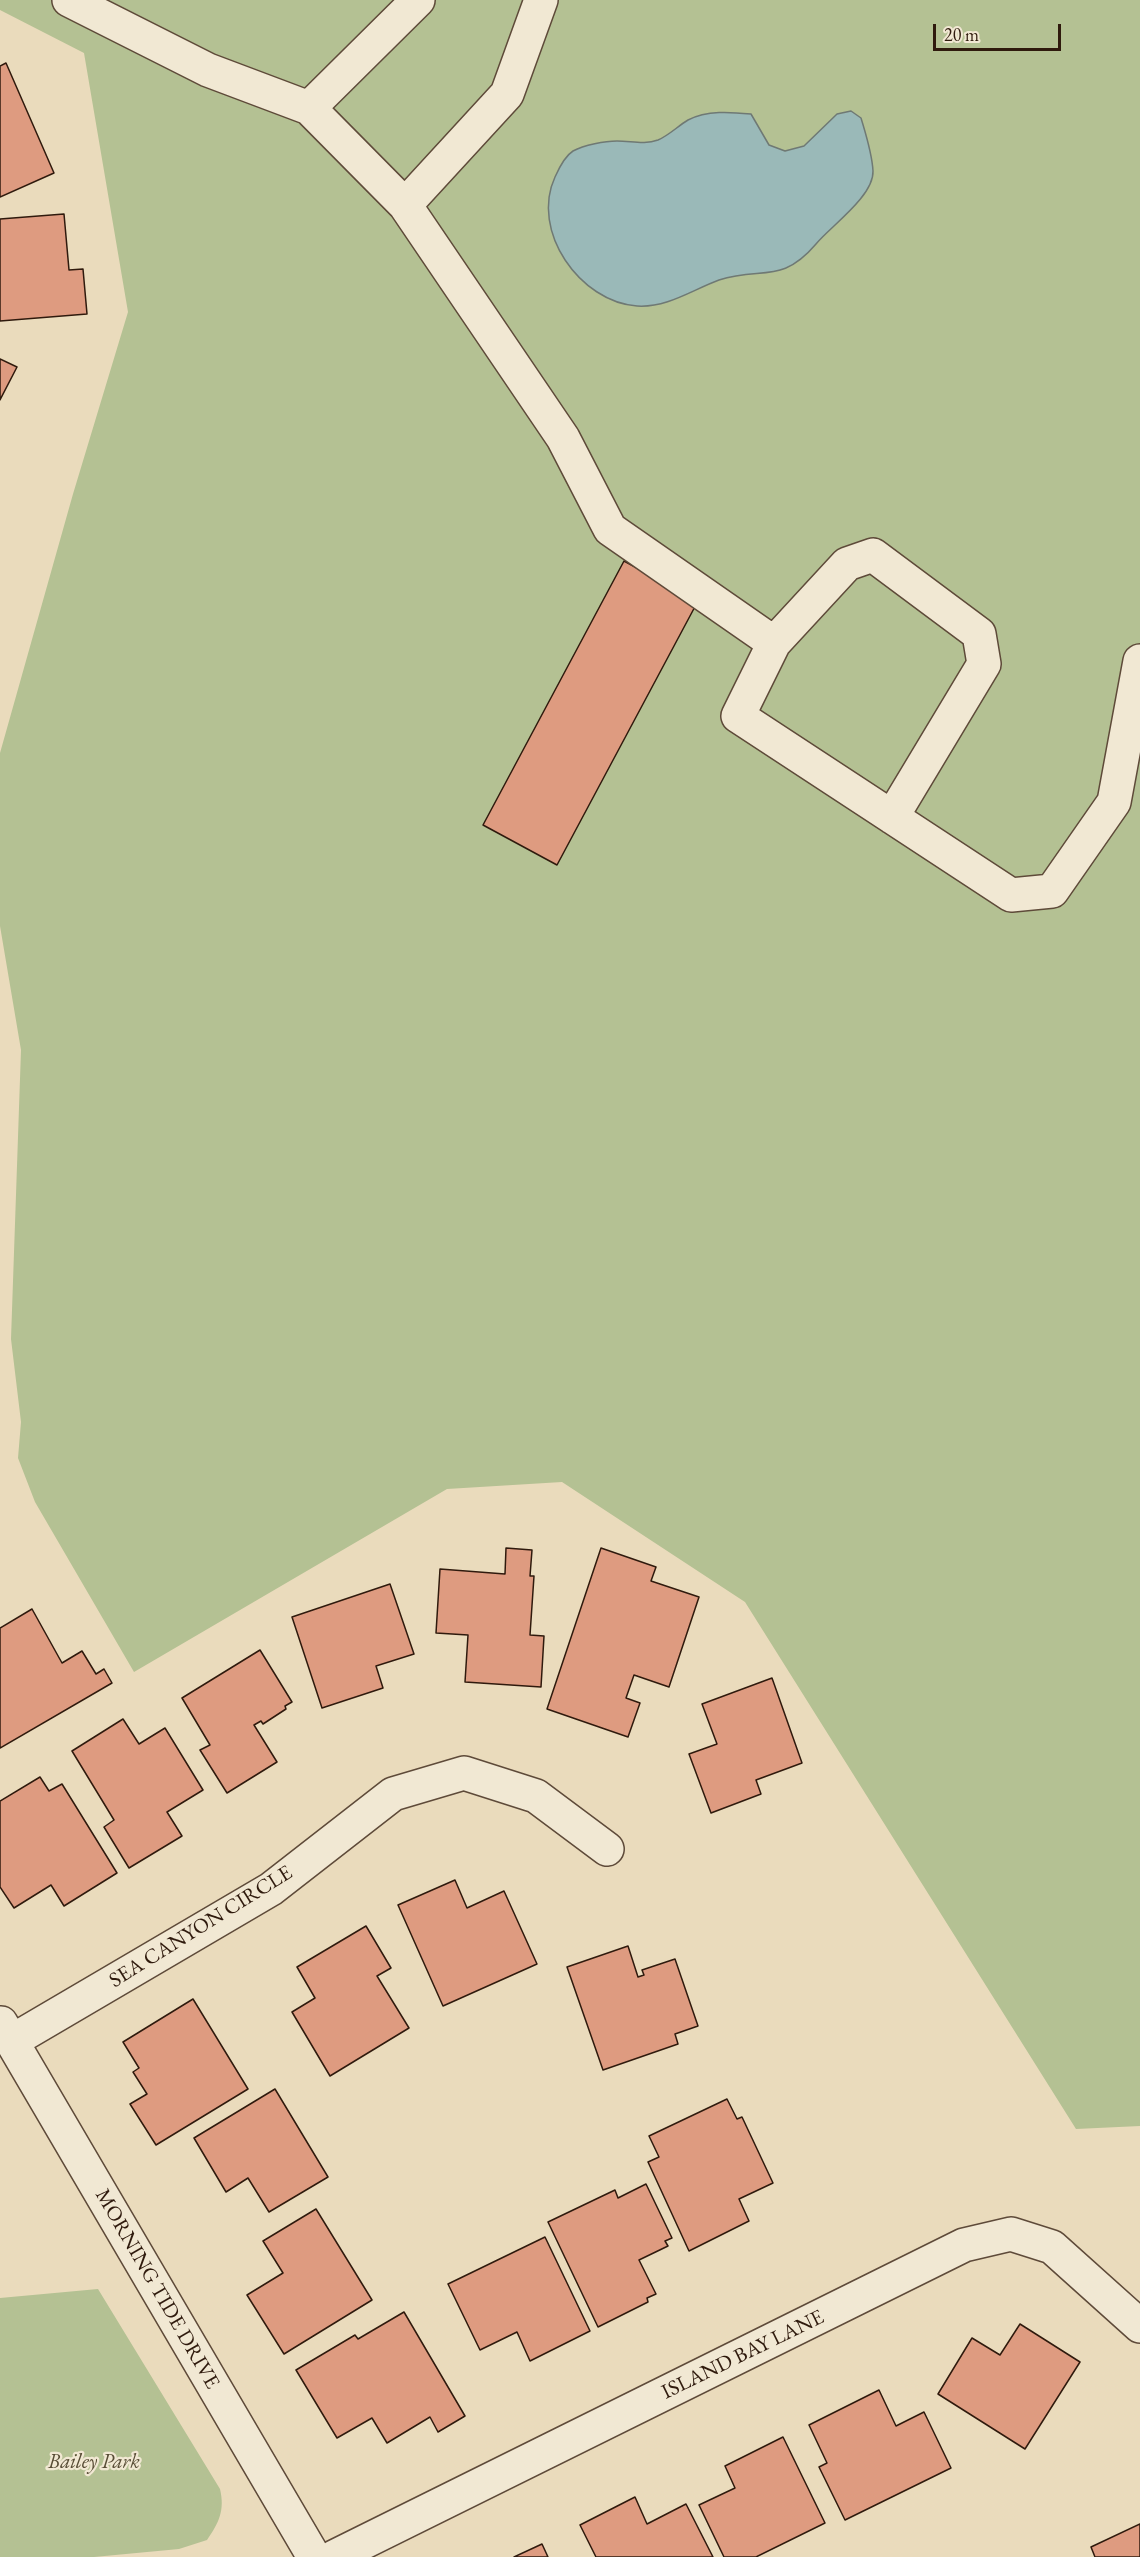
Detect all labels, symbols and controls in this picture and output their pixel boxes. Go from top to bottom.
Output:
scale bar [936,12,1064,50]
text: 20 m [944,23,979,46]
street label: SEA CANYON CIRCLE [105,1860,297,1994]
street label: MORNING TIDE DRIVE [89,2184,225,2394]
street label: ISLAND BAY LANE [658,2305,828,2405]
park label: Bailey Park [48,2449,140,2475]

